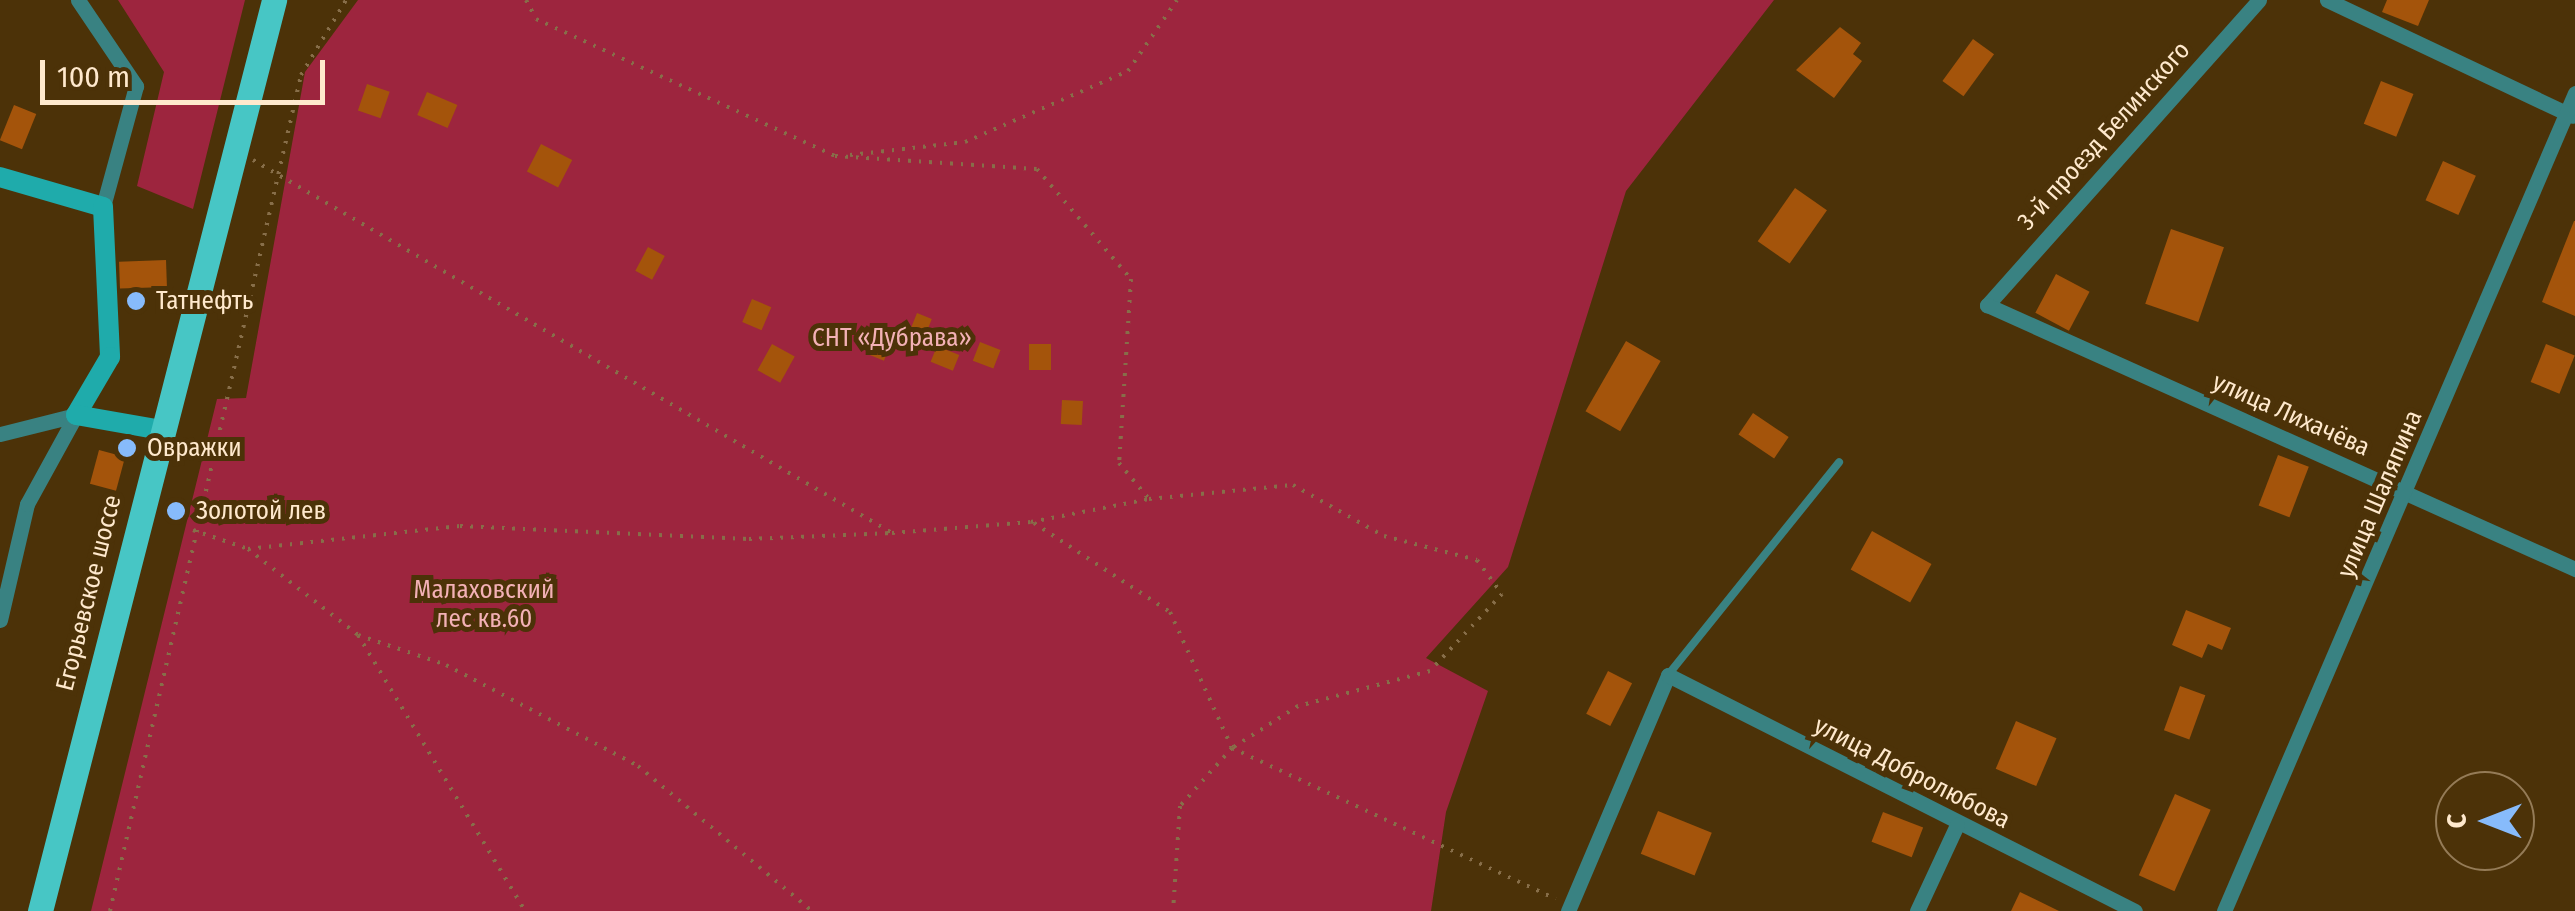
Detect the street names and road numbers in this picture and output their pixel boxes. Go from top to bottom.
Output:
street label: 3-й проезд Белинского [2012,36,2196,236]
street label: улица Лихачёва [2208,367,2374,463]
street label: улица Шаляпина [2331,406,2429,582]
street label: Егорьевское шоссе [50,492,128,694]
street label: улица Добролюбова [1809,711,2015,835]

